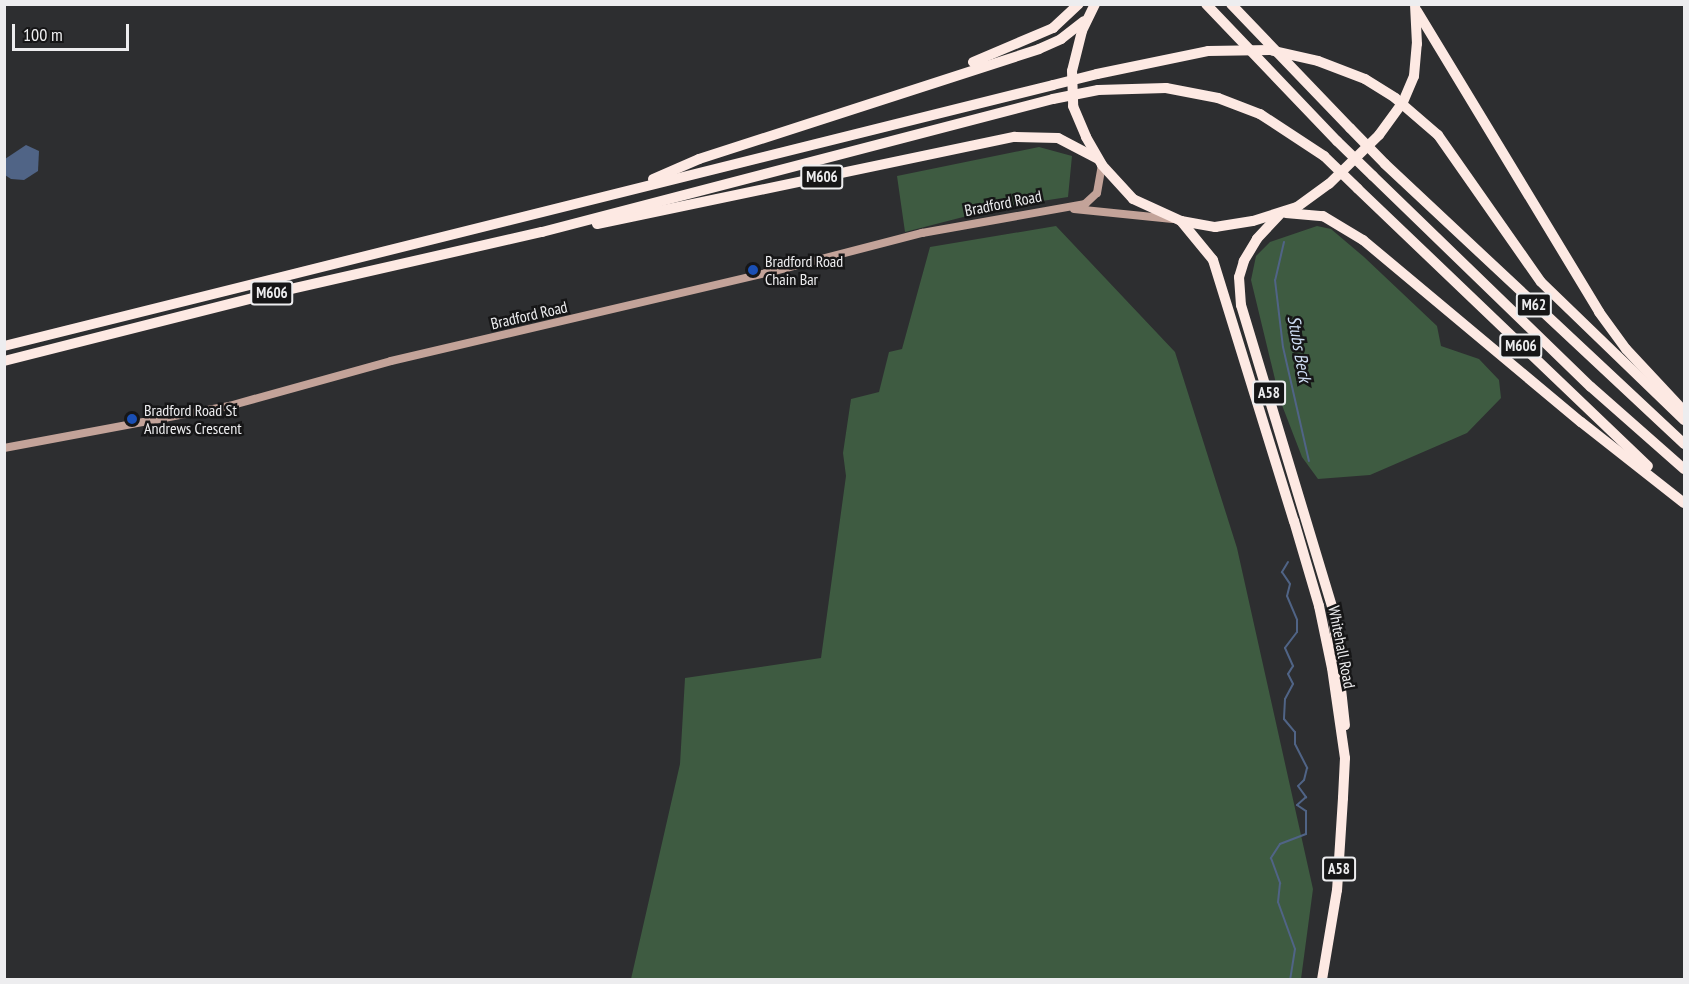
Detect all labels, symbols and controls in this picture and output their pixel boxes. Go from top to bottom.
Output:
scale bar [15,12,132,50]
text: 100 m [23,23,63,46]
road number: M606 [800,165,844,189]
street label: Bradford Road [963,186,1043,220]
place label: Bradford Road Chain Bar [765,251,843,289]
marker: Bradford Road Chain Bar [746,263,760,277]
road number: M606 [250,281,294,305]
road number: M62 [1514,293,1553,317]
street label: Bradford Road [489,297,569,333]
water label: Stubs Beck [1283,314,1315,384]
road number: M606 [1498,334,1544,358]
road number: A58 [1251,381,1287,405]
place label: Bradford Road St Andrews Crescent [144,400,242,438]
marker: Bradford Road St Andrews Crescent [125,412,139,426]
street label: Whitehall Road [1325,604,1359,690]
road number: A58 [1321,857,1357,881]

